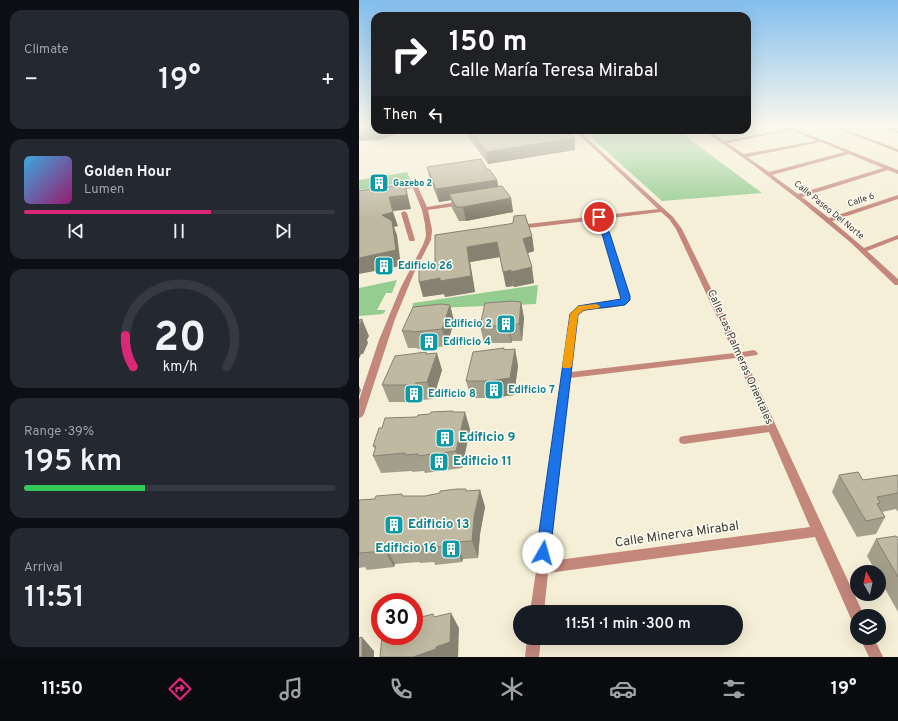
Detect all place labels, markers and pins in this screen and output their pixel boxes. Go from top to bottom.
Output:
building icon: Gazebo 2 [368,172,390,194]
place label: Gazebo 2 [393,178,432,189]
pin [582,200,616,234]
building icon: Edificio 26 [373,255,395,277]
place label: Edificio 26 [398,259,453,273]
building icon: Edificio 2 [495,313,517,335]
place label: Edificio 2 [444,317,492,331]
building icon: Edificio 4 [418,331,440,353]
place label: Edificio 4 [443,335,491,349]
building icon: Edificio 7 [483,379,505,401]
building icon: Edificio 8 [403,383,425,405]
place label: Edificio 7 [508,383,555,397]
place label: Edificio 8 [428,387,476,401]
building icon: Edificio 9 [434,427,456,449]
place label: Edificio 9 [459,430,516,446]
building icon: Edificio 11 [428,451,450,473]
place label: Edificio 11 [453,454,512,470]
building icon: Edificio 13 [383,514,405,536]
place label: Edificio 13 [408,517,470,533]
building icon: Edificio 16 [440,538,462,560]
place label: Edificio 16 [375,541,437,557]

